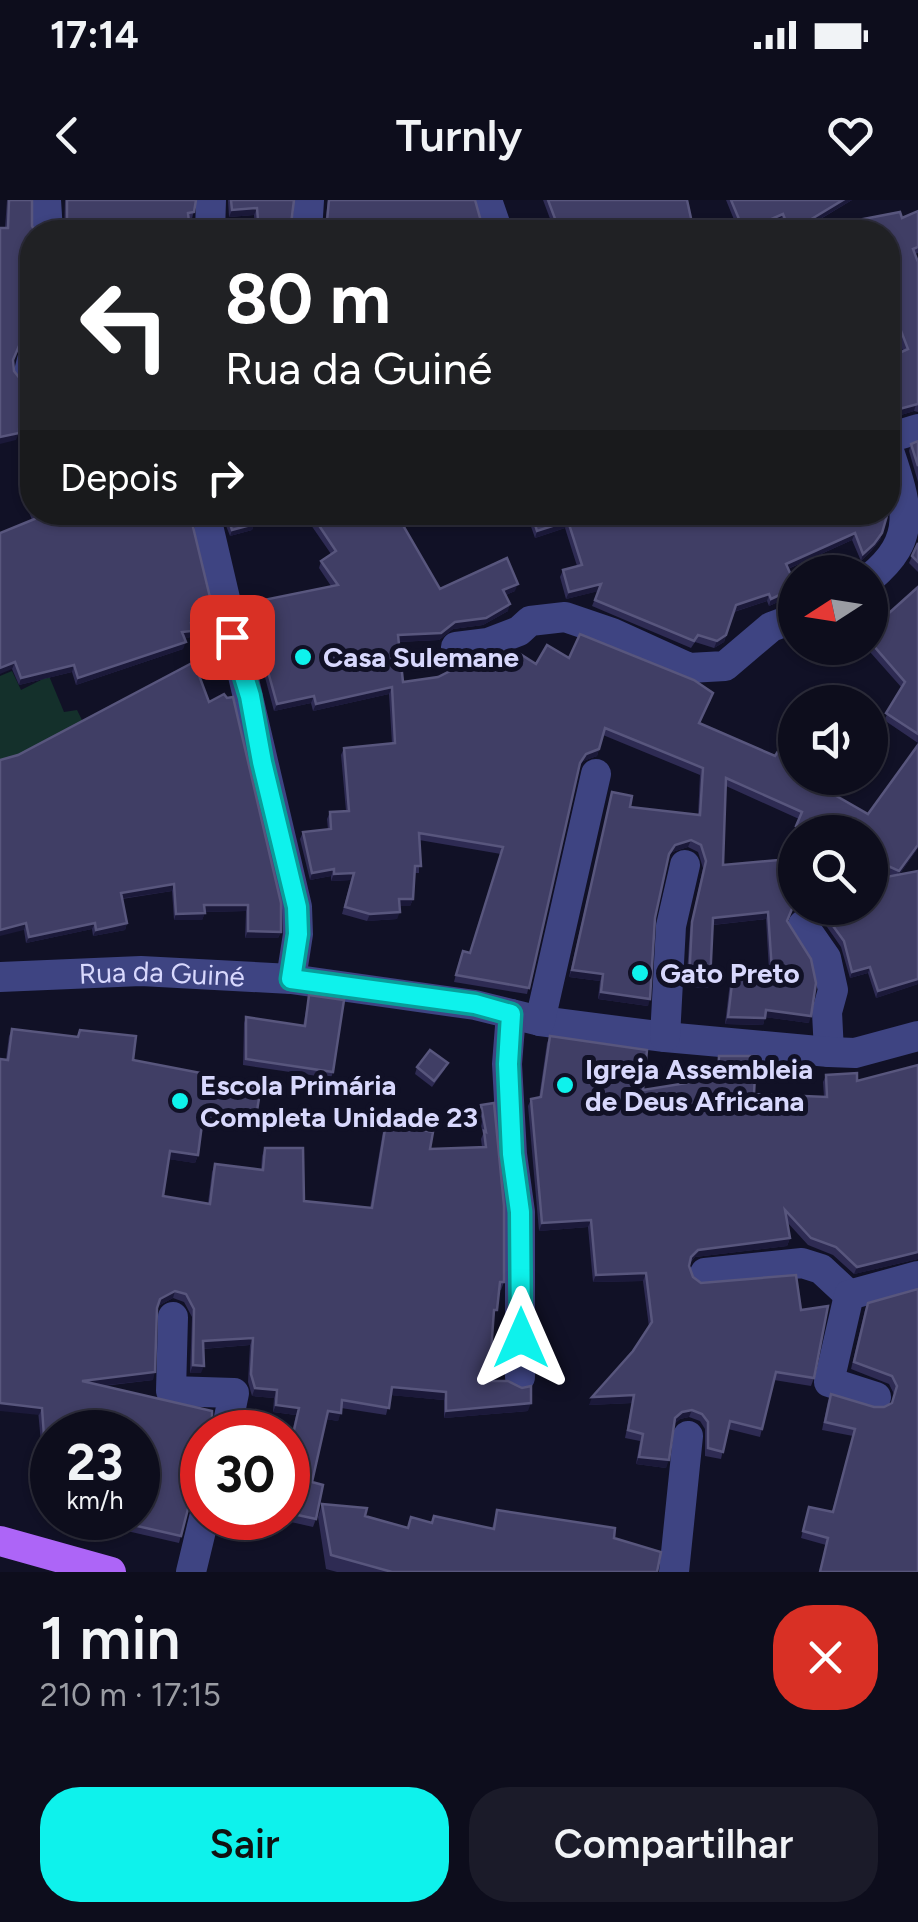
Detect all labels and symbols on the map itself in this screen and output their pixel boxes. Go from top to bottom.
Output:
north arrow [778,555,888,665]
pin [190,595,275,680]
place label: Casa Sulemane [323,640,519,674]
marker: Casa Sulemane [292,646,314,668]
street label: Rua da Guiné [78,954,246,994]
place label: Gato Preto [660,956,800,990]
marker: Gato Preto [629,962,651,984]
place label: Igreja Assembleia de Deus Africana [585,1052,813,1118]
place label: Escola Primária Completa Unidade 23 [200,1068,478,1134]
marker: Igreja Assembleia de Deus Africana [554,1074,576,1096]
marker: Escola Primária Completa Unidade 23 [169,1090,191,1112]
position arrow [469,1286,573,1390]
speed limit sign: 30 [180,1410,310,1540]

